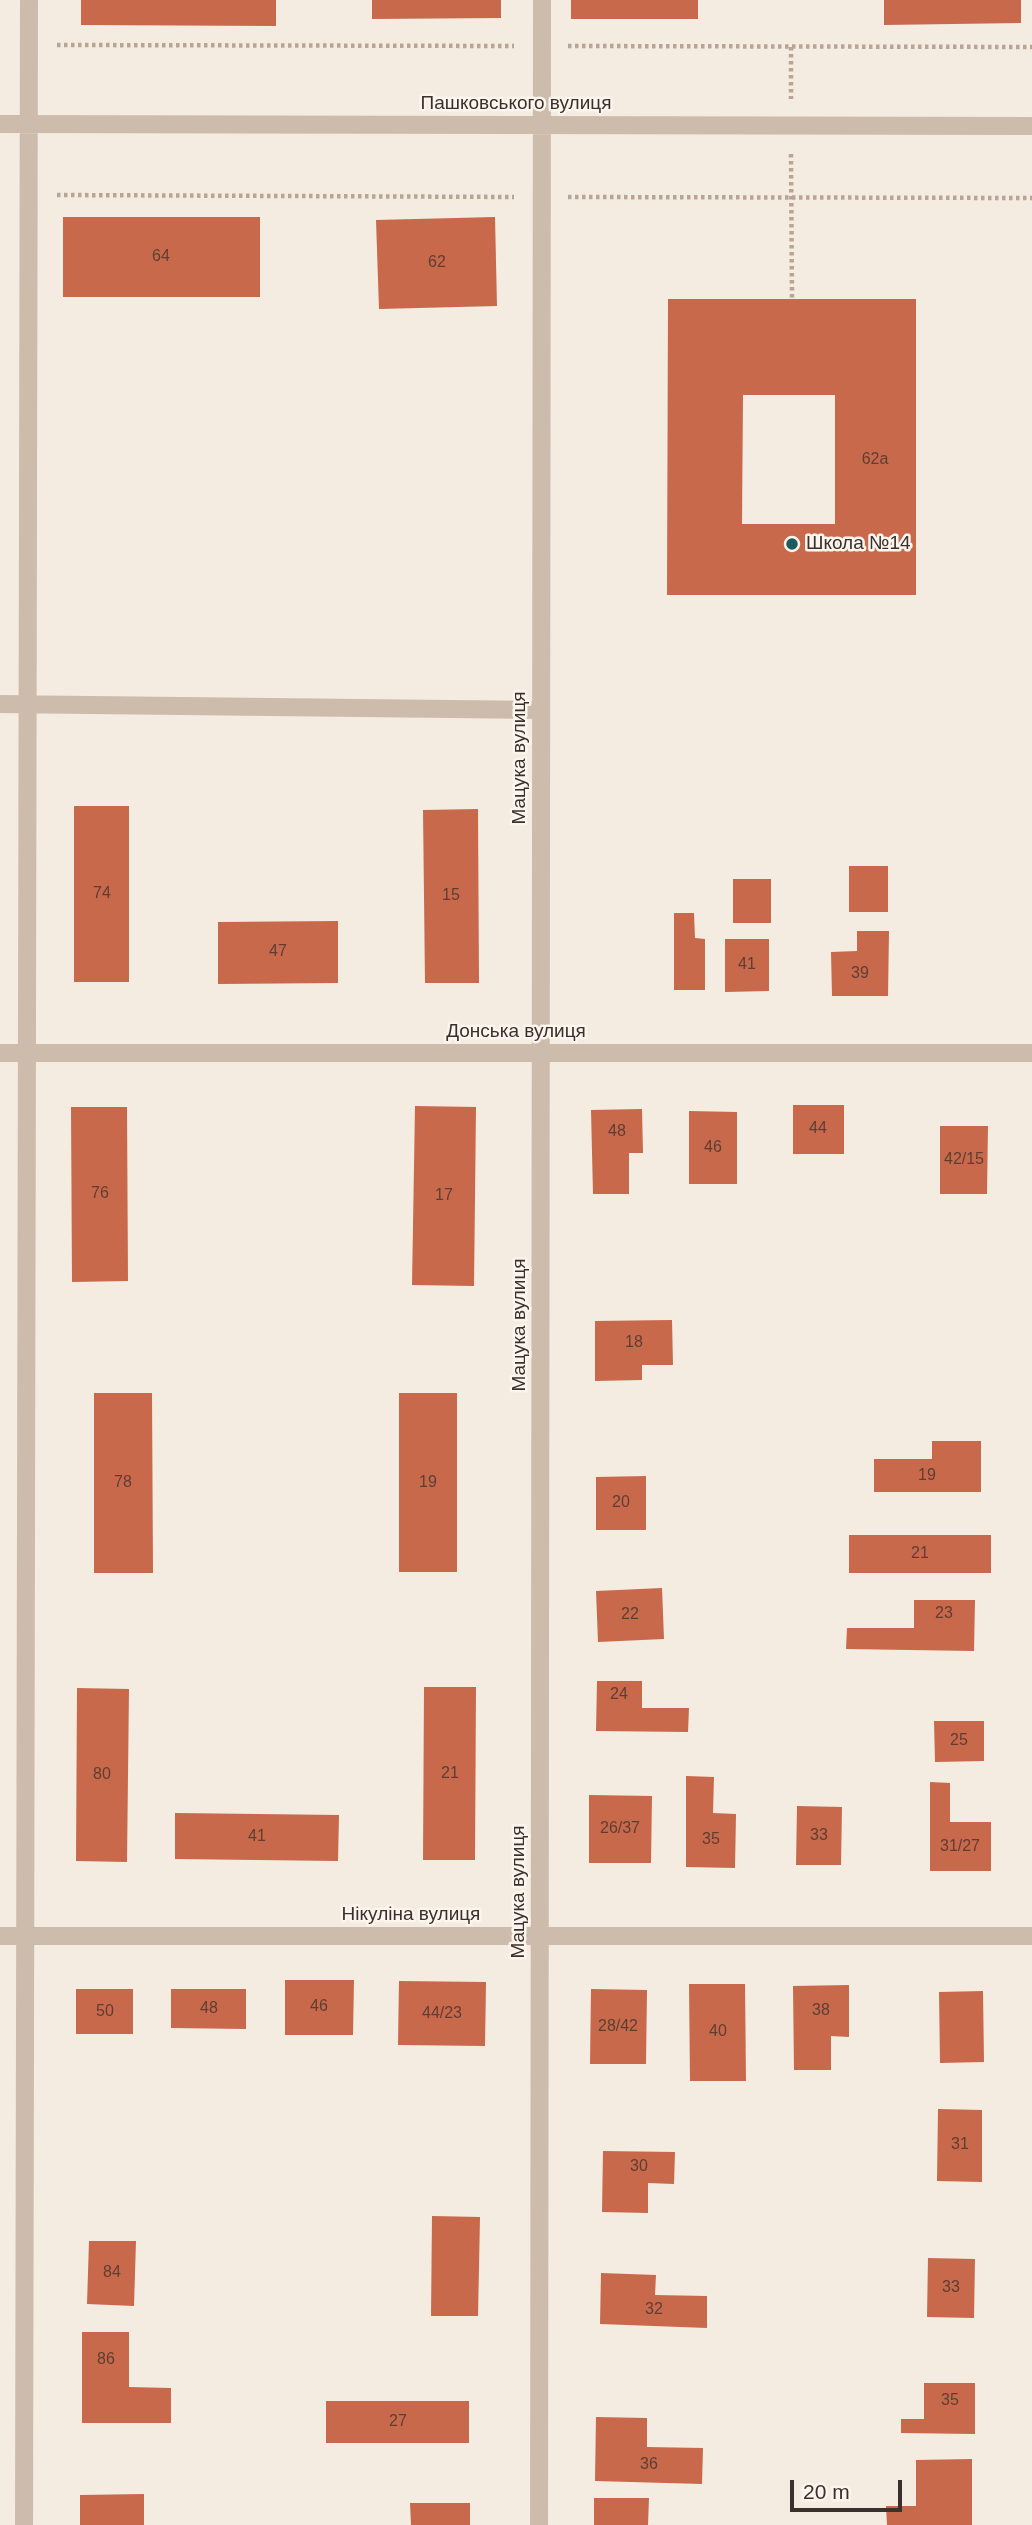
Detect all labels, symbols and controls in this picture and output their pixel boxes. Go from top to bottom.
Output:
street label: Пашковського вулиця [421,93,611,115]
house number: 64 [152,247,170,267]
house number: 62 [428,253,446,273]
house number: 62а [862,450,888,470]
place label: Школа №14 [806,533,911,555]
marker: Школа №14 [784,536,800,552]
street label: Мацука вулиця [509,691,531,825]
house number: 74 [93,884,111,904]
house number: 15 [442,886,460,906]
house number: 47 [269,942,287,962]
house number: 41 [738,955,756,975]
house number: 39 [851,964,869,984]
street label: Донська вулиця [446,1021,586,1043]
house number: 44 [809,1119,827,1139]
house number: 48 [608,1122,626,1142]
house number: 46 [704,1138,722,1158]
house number: 42/15 [944,1150,984,1170]
house number: 76 [91,1184,109,1204]
house number: 17 [435,1186,453,1206]
street label: Мацука вулиця [509,1258,531,1392]
house number: 18 [625,1333,643,1353]
house number: 19 [918,1466,936,1486]
house number: 78 [114,1473,132,1493]
house number: 19 [419,1473,437,1493]
house number: 20 [612,1493,630,1513]
house number: 21 [911,1544,929,1564]
house number: 23 [935,1604,953,1624]
house number: 22 [621,1605,639,1625]
house number: 24 [610,1685,628,1705]
house number: 25 [950,1731,968,1751]
house number: 21 [441,1764,459,1784]
house number: 80 [93,1765,111,1785]
house number: 26/37 [600,1819,640,1839]
street label: Мацука вулиця [508,1825,530,1959]
house number: 33 [810,1826,828,1846]
house number: 41 [248,1827,266,1847]
house number: 35 [702,1830,720,1850]
house number: 31/27 [940,1837,980,1857]
street label: Нікуліна вулиця [342,1904,480,1926]
house number: 46 [310,1997,328,2017]
house number: 48 [200,1999,218,2019]
house number: 38 [812,2001,830,2021]
house number: 50 [96,2002,114,2022]
house number: 44/23 [422,2004,462,2024]
house number: 28/42 [598,2017,638,2037]
house number: 40 [709,2022,727,2042]
house number: 31 [951,2135,969,2155]
house number: 30 [630,2157,648,2177]
house number: 84 [103,2263,121,2283]
house number: 33 [942,2278,960,2298]
house number: 32 [645,2300,663,2320]
house number: 86 [97,2350,115,2370]
house number: 35 [941,2391,959,2411]
house number: 27 [389,2412,407,2432]
house number: 36 [640,2455,658,2475]
scale bar [794,2466,906,2510]
text: 20 m [803,2480,850,2503]

